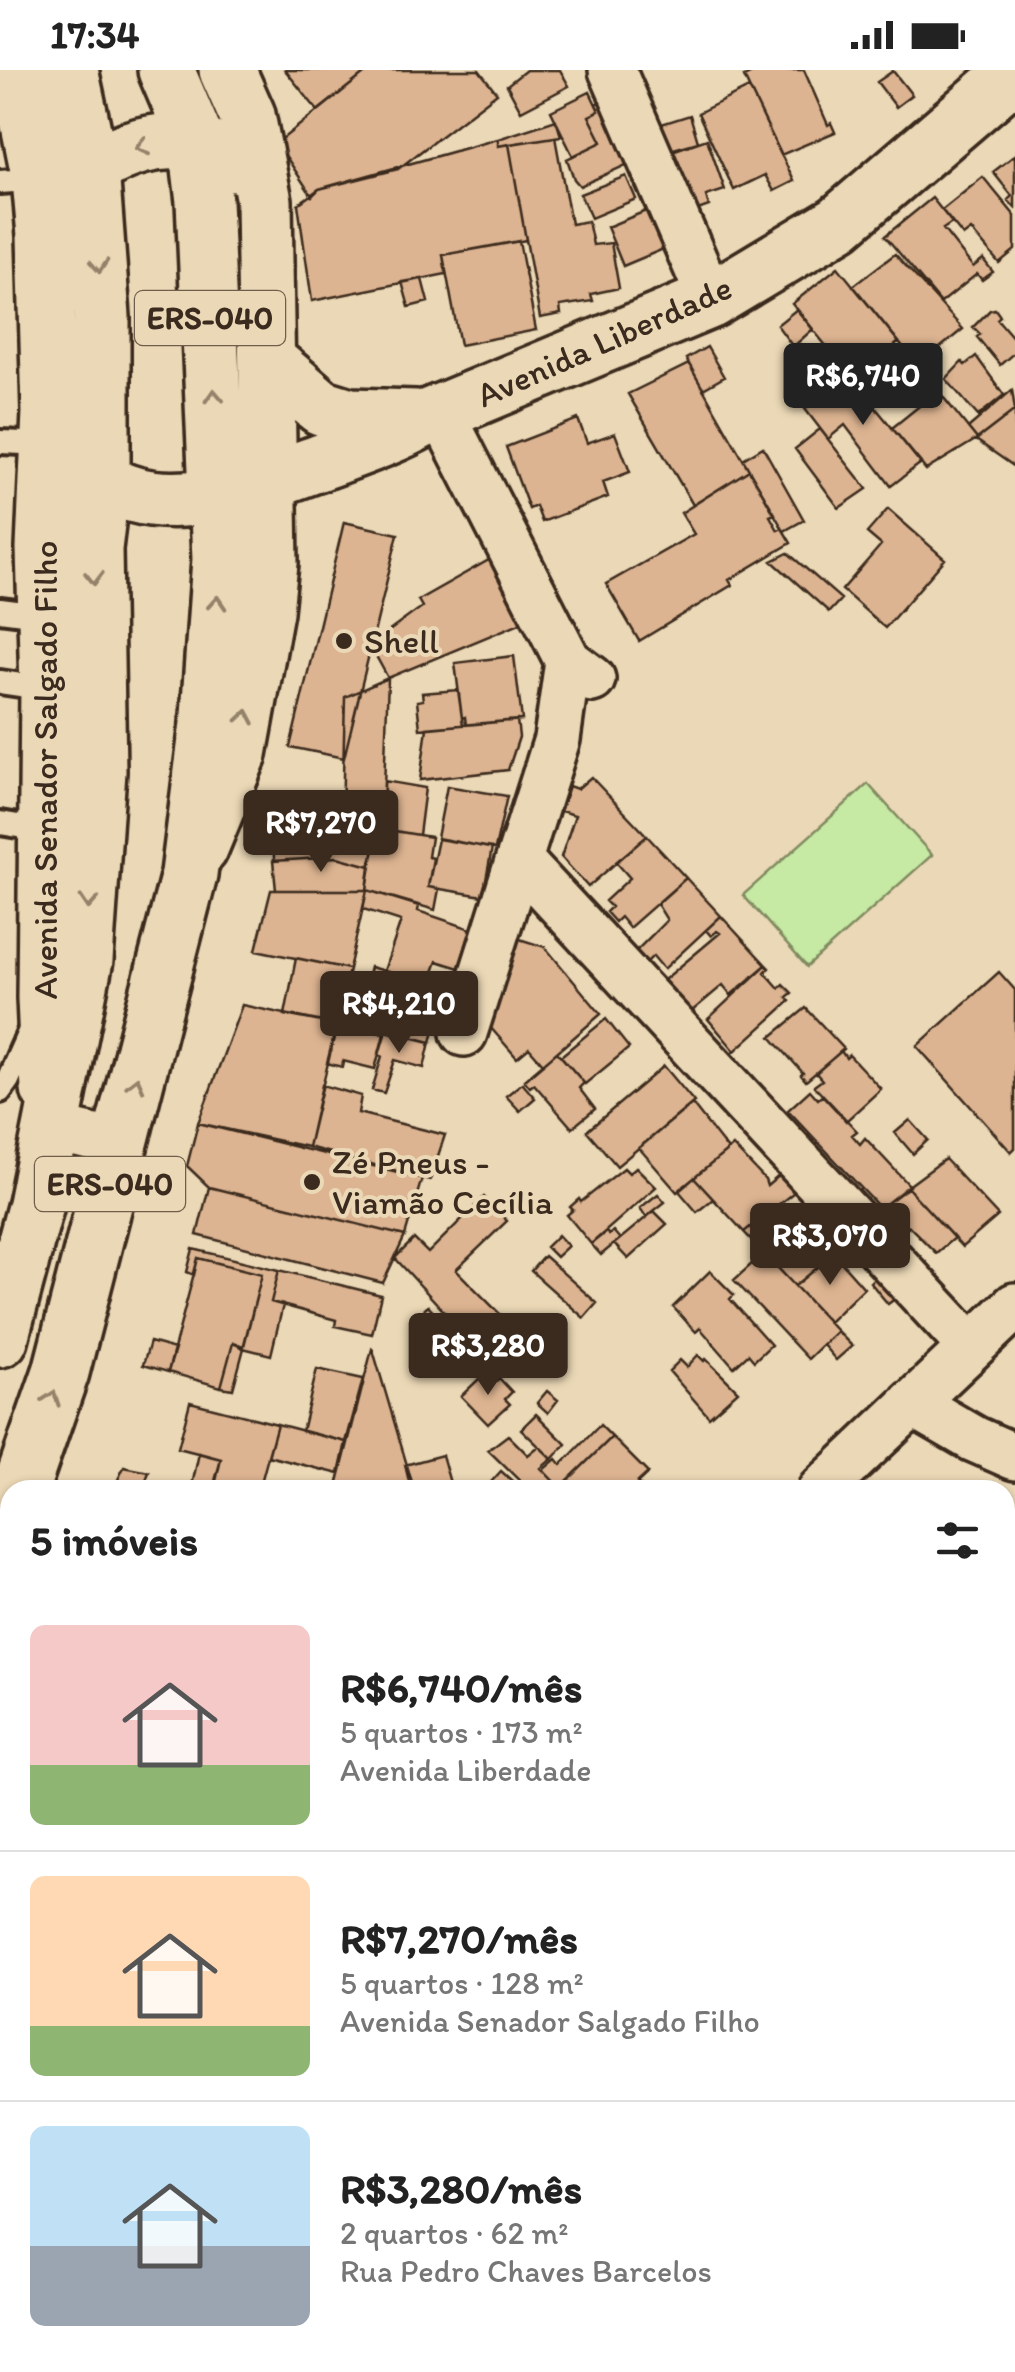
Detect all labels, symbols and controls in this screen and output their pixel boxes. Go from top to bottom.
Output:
text: 17:34 [50,12,139,58]
one-way arrow [134,136,151,157]
one-way arrow [87,258,109,274]
street label: Avenida Liberdade [470,266,738,416]
road number: ERS-040 [135,291,285,345]
pin: R$6,740 [771,343,955,428]
text: R$6,740 [806,356,920,394]
one-way arrow [204,388,225,404]
street label: Avenida Senador Salgado Filho [24,540,66,1000]
one-way arrow [84,570,105,586]
one-way arrow [206,595,228,611]
place label: Shell [364,620,439,662]
marker: Shell [333,630,355,652]
one-way arrow [234,709,255,726]
pin: R$7,270 [229,790,413,875]
text: R$7,270 [265,803,377,841]
one-way arrow [78,895,100,911]
pin: R$4,210 [307,971,491,1056]
text: R$4,210 [342,984,456,1022]
one-way arrow [124,1076,145,1093]
place label: Zé Pneus - Viamão Cecília [332,1141,553,1223]
road number: ERS-040 [35,1157,185,1211]
marker: Zé Pneus - Viamão Cecília [301,1171,323,1193]
pin: R$3,070 [738,1203,922,1288]
text: R$3,070 [772,1216,888,1254]
pin: R$3,280 [396,1313,580,1398]
text: R$3,280 [431,1326,545,1364]
one-way arrow [40,1390,61,1407]
icon: filters [930,1513,985,1568]
text: 5 imóveis [30,1515,198,1566]
text: R$6,740/mês [340,1662,583,1713]
icon: home [110,1665,230,1785]
text: 5 quartos · 173 m² [340,1713,583,1751]
text: Avenida Liberdade [340,1751,592,1789]
text: R$7,270/mês [340,1913,578,1964]
icon: home [110,1916,230,2036]
text: 5 quartos · 128 m² [340,1964,584,2002]
text: Avenida Senador Salgado Filho [340,2002,760,2040]
text: R$3,280/mês [340,2163,582,2214]
icon: home [110,2166,230,2286]
text: 2 quartos · 62 m² [340,2214,568,2252]
text: Rua Pedro Chaves Barcelos [340,2252,712,2290]

